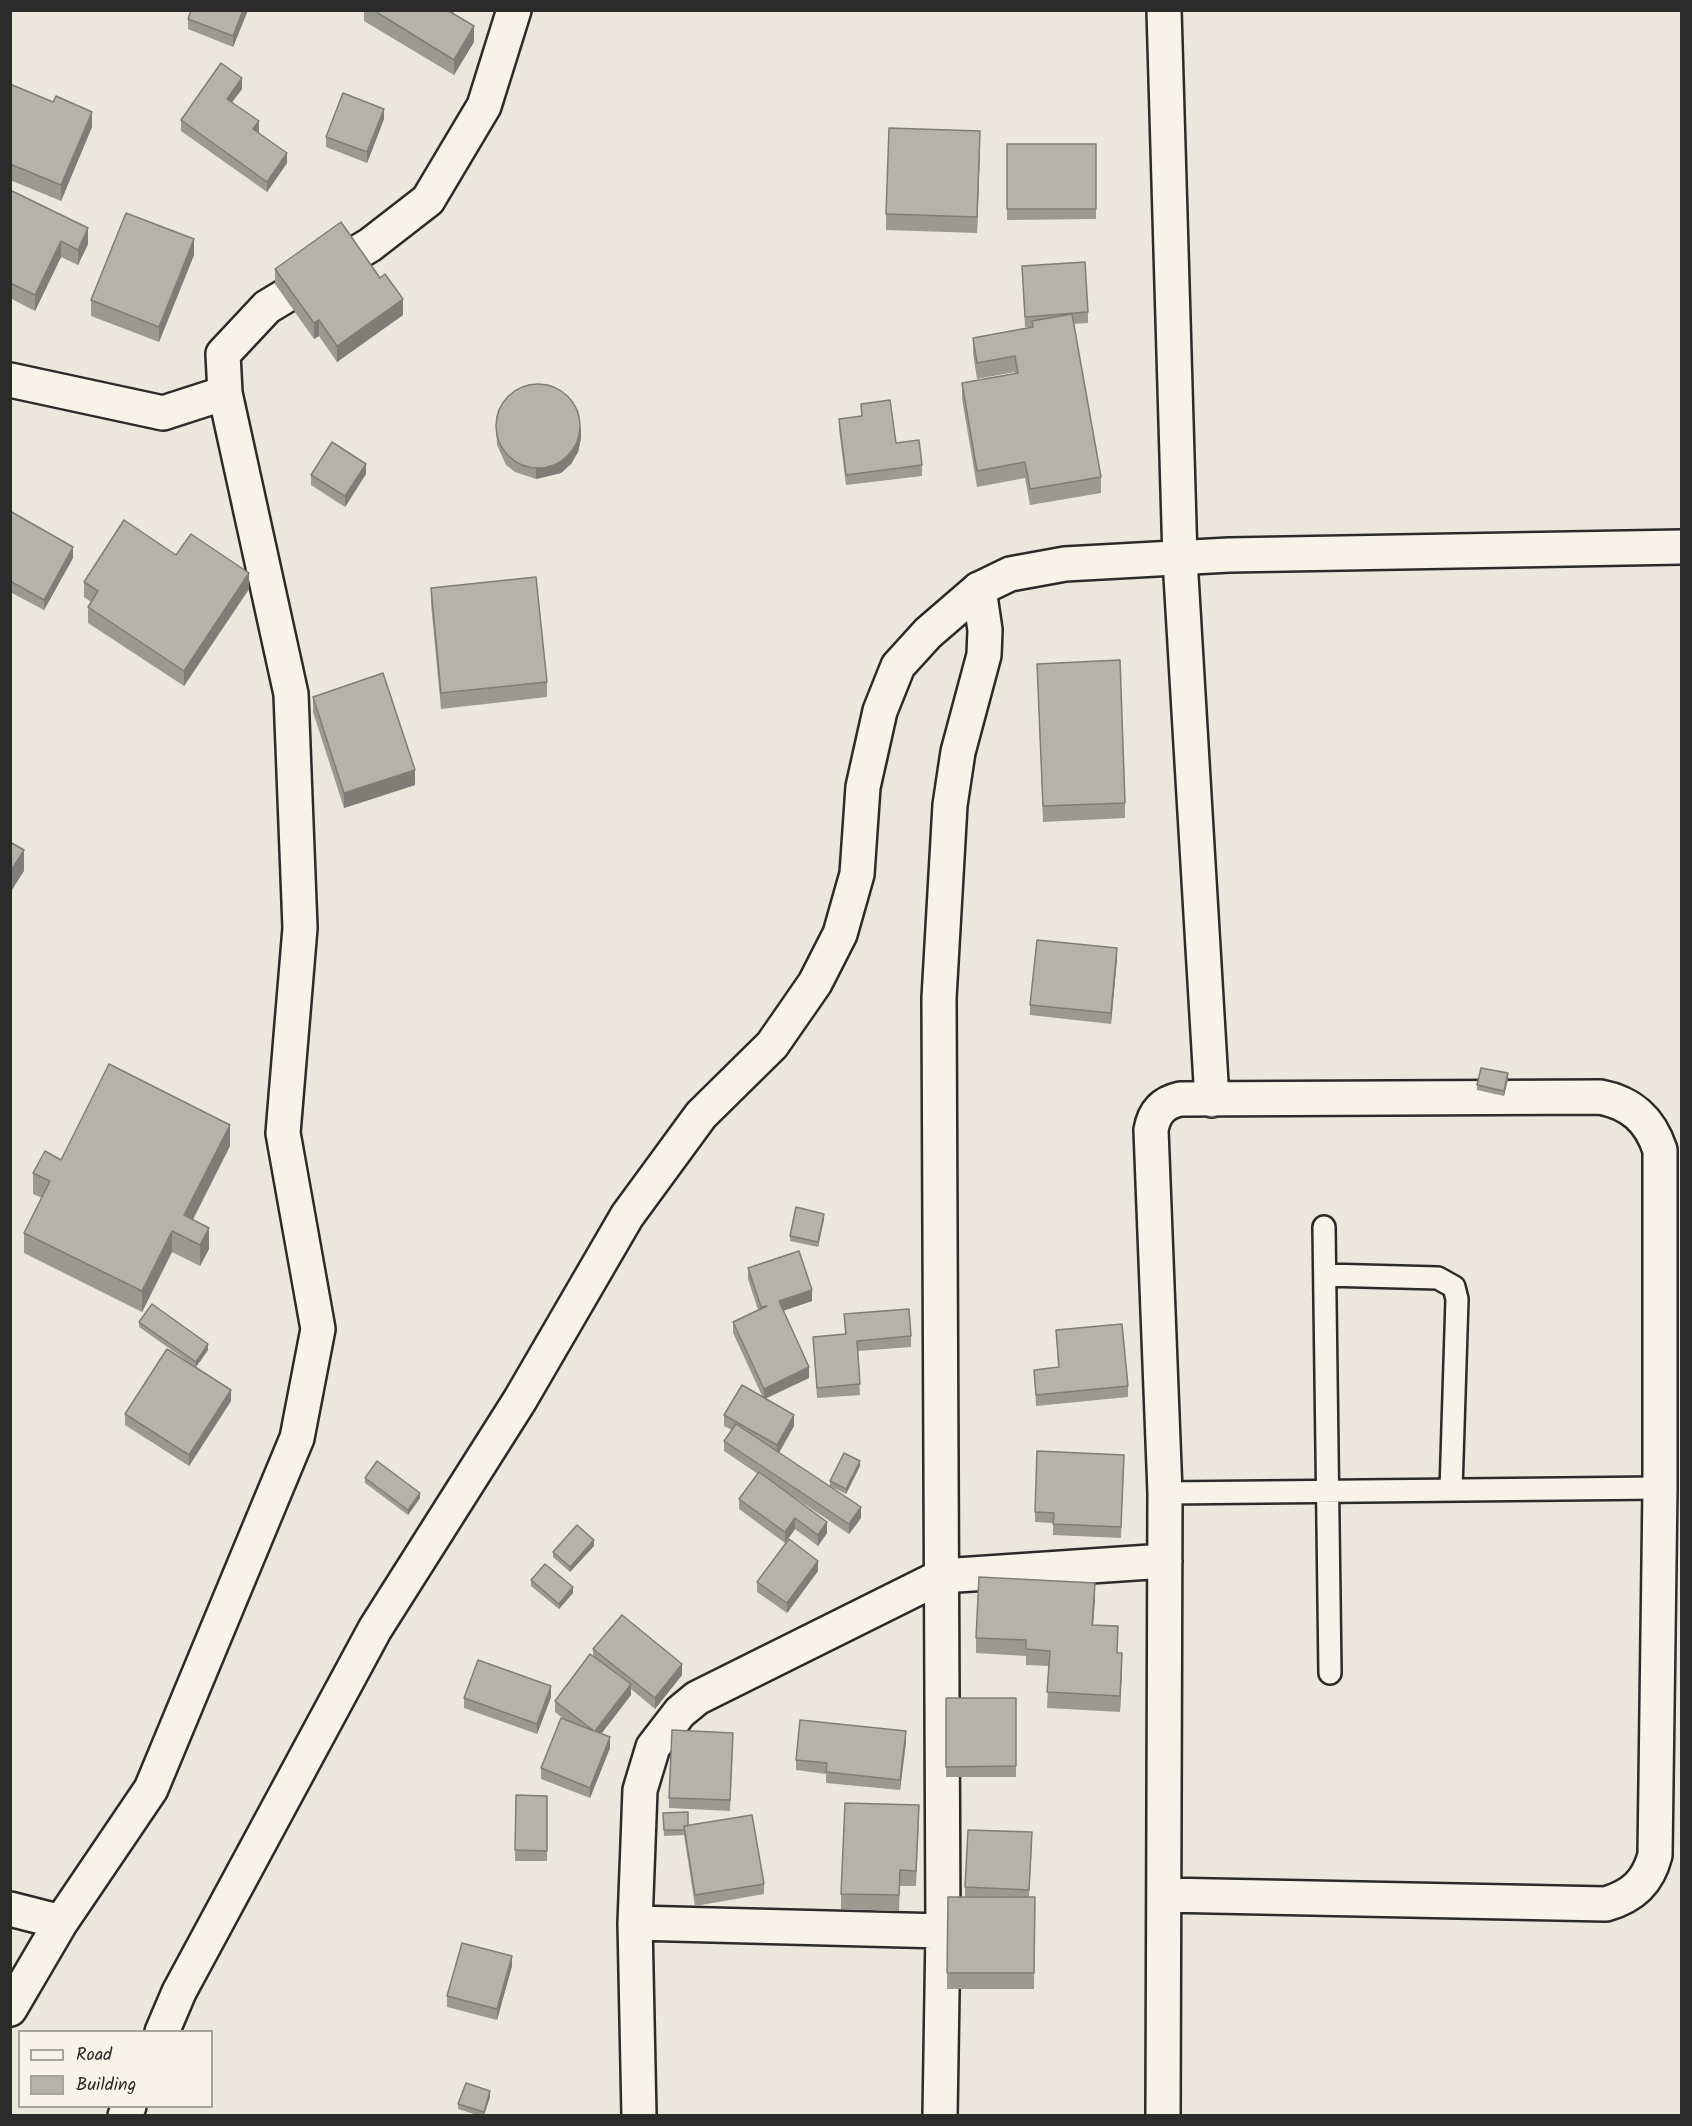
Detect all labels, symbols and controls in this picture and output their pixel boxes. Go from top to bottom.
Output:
legend [18,2030,213,2108]
text: Road [76,2041,112,2070]
text: Building [76,2071,136,2100]

